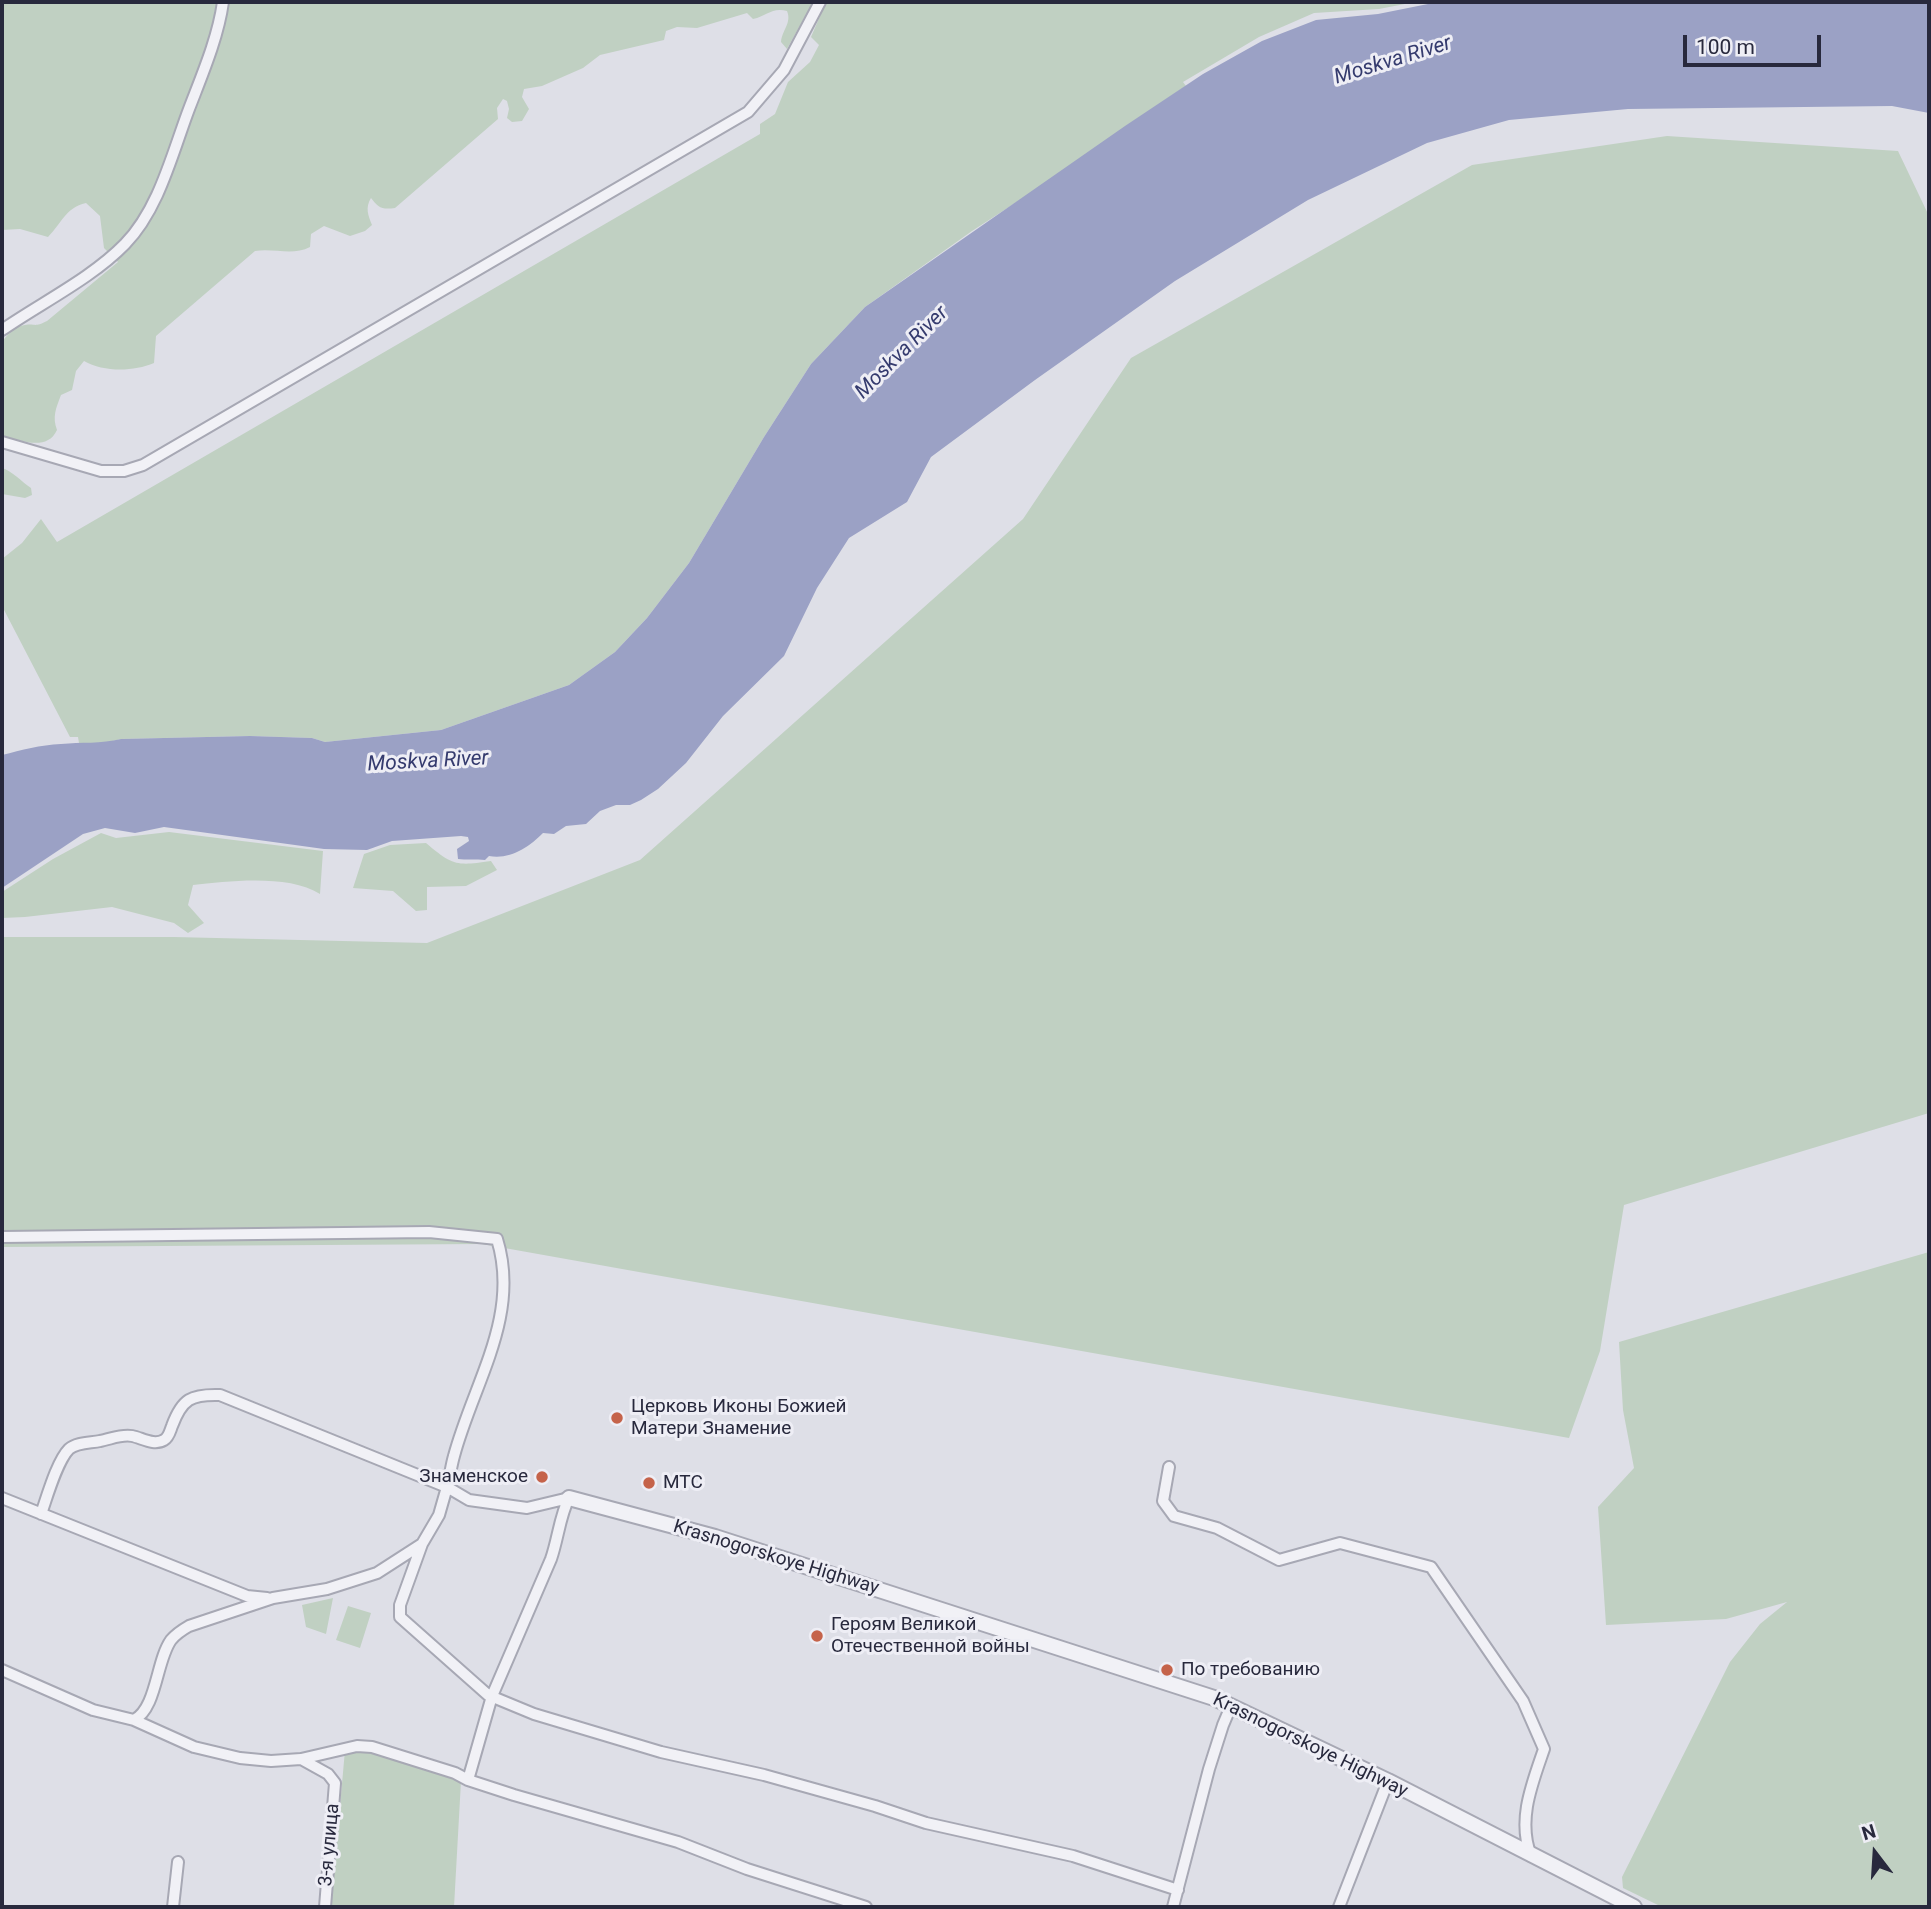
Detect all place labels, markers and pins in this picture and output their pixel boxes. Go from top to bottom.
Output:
place label: Церковь Иконы Божией Матери Знамение [631,1396,847,1440]
marker: Церковь Иконы Божией Матери Знамение [609,1410,625,1426]
place label: Знаменское [419,1466,528,1488]
marker: Знаменское [534,1469,550,1485]
place label: МТС [663,1472,703,1494]
marker: МТС [641,1475,657,1491]
place label: Героям Великой Отечественной войны [831,1614,1030,1658]
marker: Героям Великой Отечественной войны [809,1628,825,1644]
place label: По требованию [1181,1659,1320,1681]
marker: По требованию [1159,1662,1175,1678]

